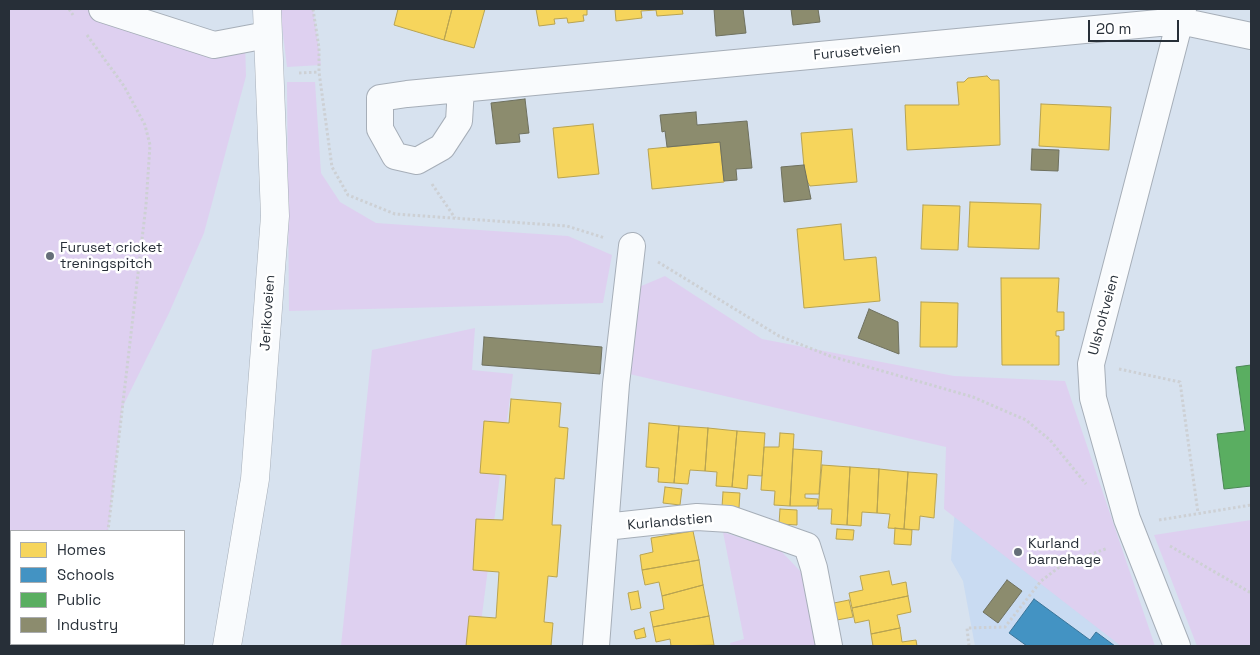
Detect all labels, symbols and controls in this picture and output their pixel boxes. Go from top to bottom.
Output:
scale bar [1090,10,1181,42]
text: 20 m [1096,19,1131,38]
street label: Furusetveien [813,40,901,64]
place label: Furuset cricket treningspitch [60,240,162,272]
marker: Furuset cricket treningspitch [44,250,56,262]
street label: Ulsholtveien [1085,273,1123,357]
street label: Jerikoveien [257,274,279,352]
street label: Kurlandstien [627,510,713,534]
legend [10,530,185,645]
place label: Kurland barnehage [1028,536,1101,568]
text: Homes [57,540,106,559]
marker: Kurland barnehage [1012,546,1024,558]
text: Schools [57,565,114,584]
text: Public [57,590,101,609]
text: Industry [57,615,118,634]

